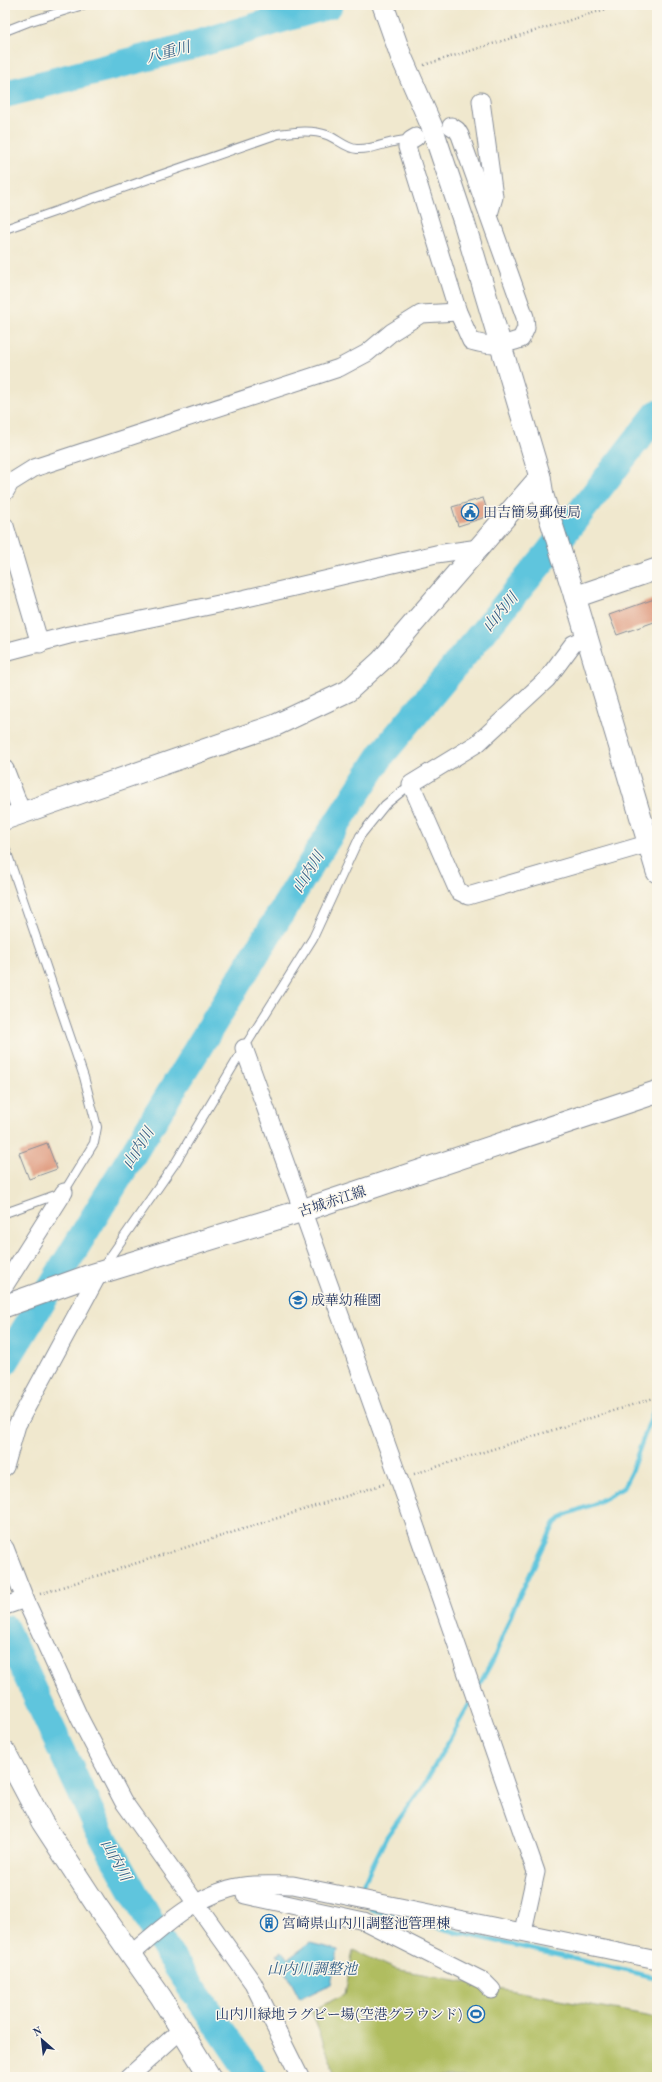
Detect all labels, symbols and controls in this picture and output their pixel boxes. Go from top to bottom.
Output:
water label: 八重川 [144,38,194,67]
public building icon: 田吉簡易郵便局 [460,502,480,522]
place label: 田吉簡易郵便局 [483,505,581,520]
water label: 山内川 [479,588,523,635]
water label: 山内川 [289,847,329,896]
water label: 山内川 [119,1123,159,1172]
street label: 古城赤江線 [297,1184,368,1219]
school or university icon: 成華幼稚園 [288,1290,308,1310]
place label: 成華幼稚園 [311,1293,381,1308]
water label: 山内川 [97,1836,135,1886]
building icon: 宮崎県山内川調整池管理棟 [259,1913,279,1933]
place label: 宮崎県山内川調整池管理棟 [282,1916,450,1931]
water label: 山内川調整池 [267,1961,359,1978]
sports icon: 山内川緑地ラグビー場(空港グラウンド) [466,2004,486,2024]
place label: 山内川緑地ラグビー場(空港グラウンド) [215,2007,463,2022]
north arrow [22,2020,62,2060]
text: N [32,2025,45,2039]

